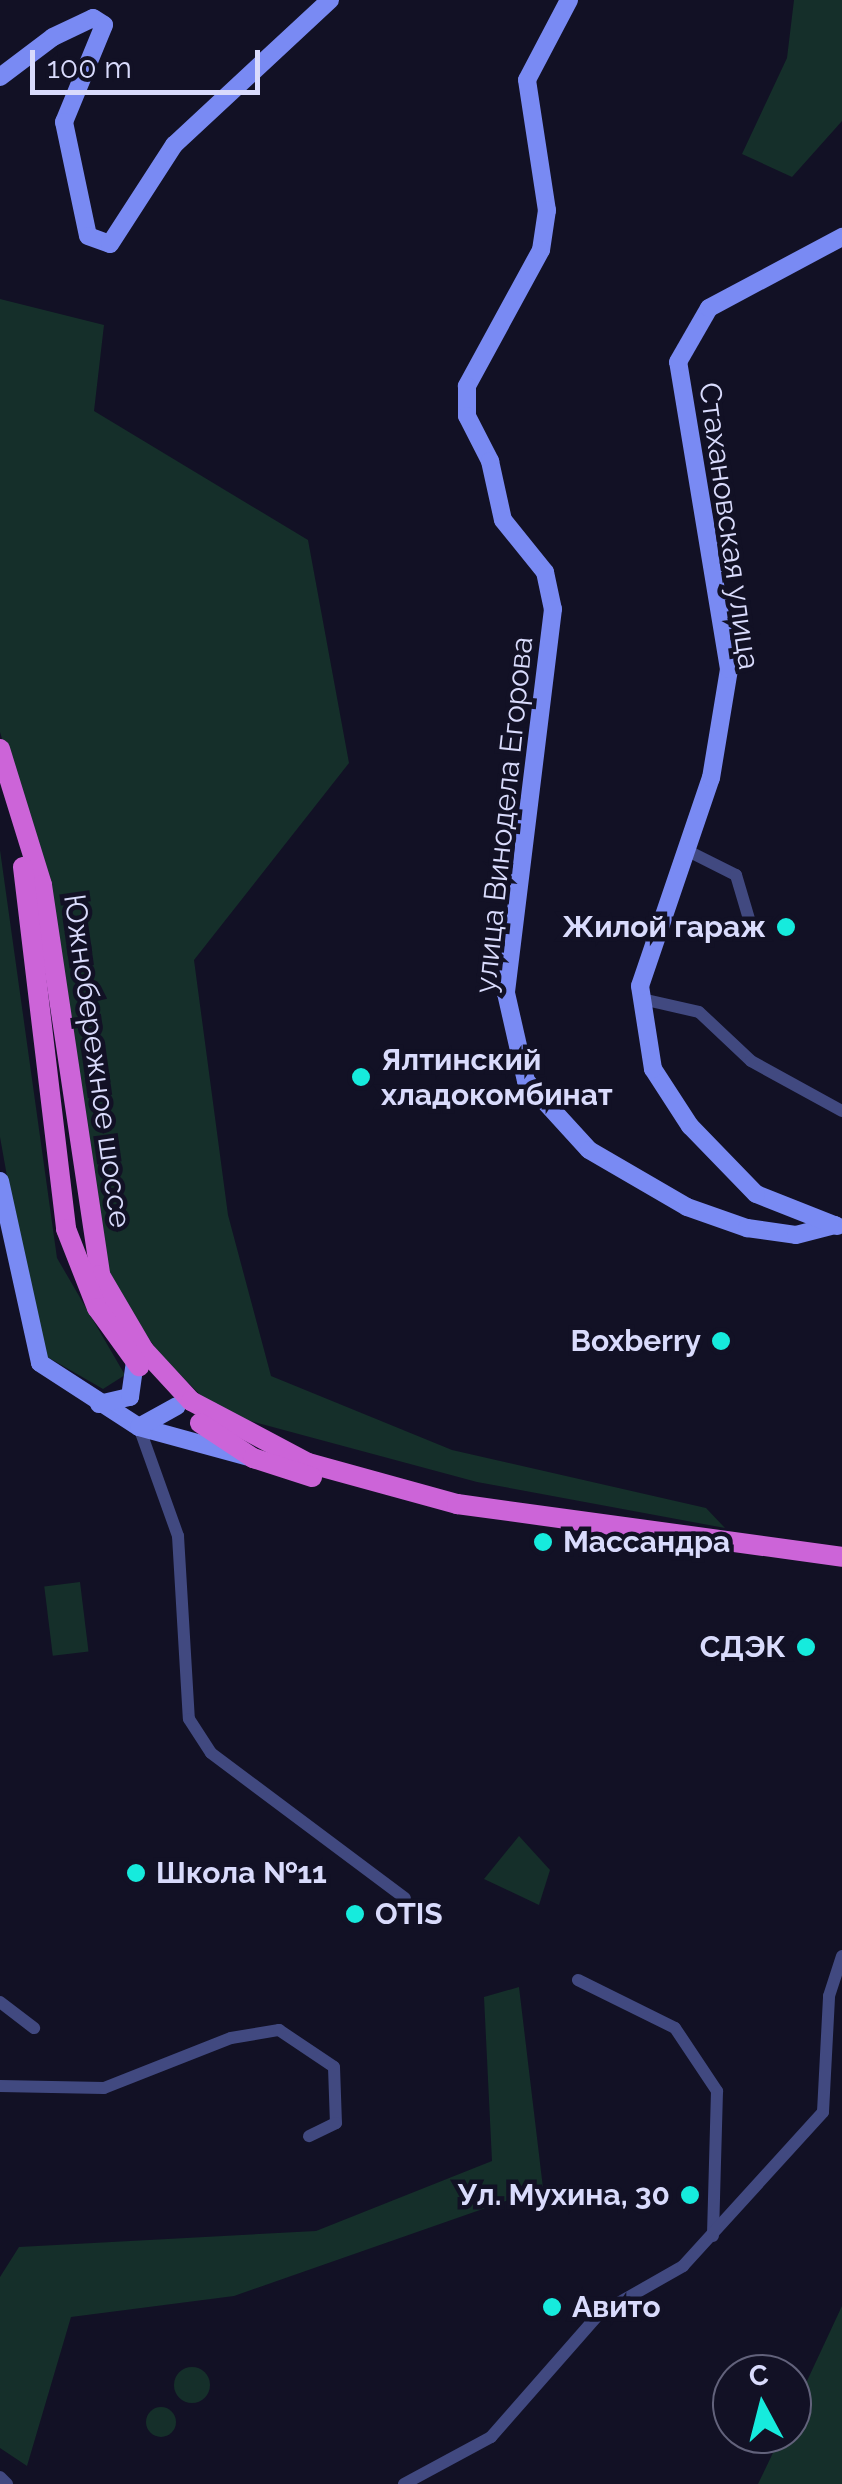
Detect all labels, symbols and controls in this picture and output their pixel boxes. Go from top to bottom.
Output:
scale bar [35,30,265,92]
text: 100 m [47,50,132,85]
street label: Стахановская улица [691,380,767,672]
street label: улица Винодела Егорова [467,635,541,995]
street label: Южнобережное шоссе [56,892,138,1230]
place label: Жилой гараж [562,909,766,945]
marker: Жилой гараж [775,916,797,938]
place label: Ялтинский хладокомбинат [381,1042,613,1112]
marker: Ялтинский хладокомбинат [350,1066,372,1088]
place label: Boxberry [570,1323,701,1359]
marker: Boxberry [710,1330,732,1352]
place label: Массандра [563,1524,730,1560]
marker: Массандра [532,1531,554,1553]
place label: СДЭК [700,1629,786,1665]
marker: СДЭК [795,1636,817,1658]
place label: Школа №11 [156,1855,327,1891]
marker: Школа №11 [125,1862,147,1884]
place label: OTIS [375,1896,443,1932]
marker: OTIS [344,1903,366,1925]
place label: Ул. Мухина, 30 [458,2177,670,2213]
marker: Ул. Мухина, 30 [679,2184,701,2206]
place label: Авито [572,2289,661,2325]
marker: Авито [541,2296,563,2318]
north arrow [712,2354,812,2454]
text: С [747,2358,770,2393]

